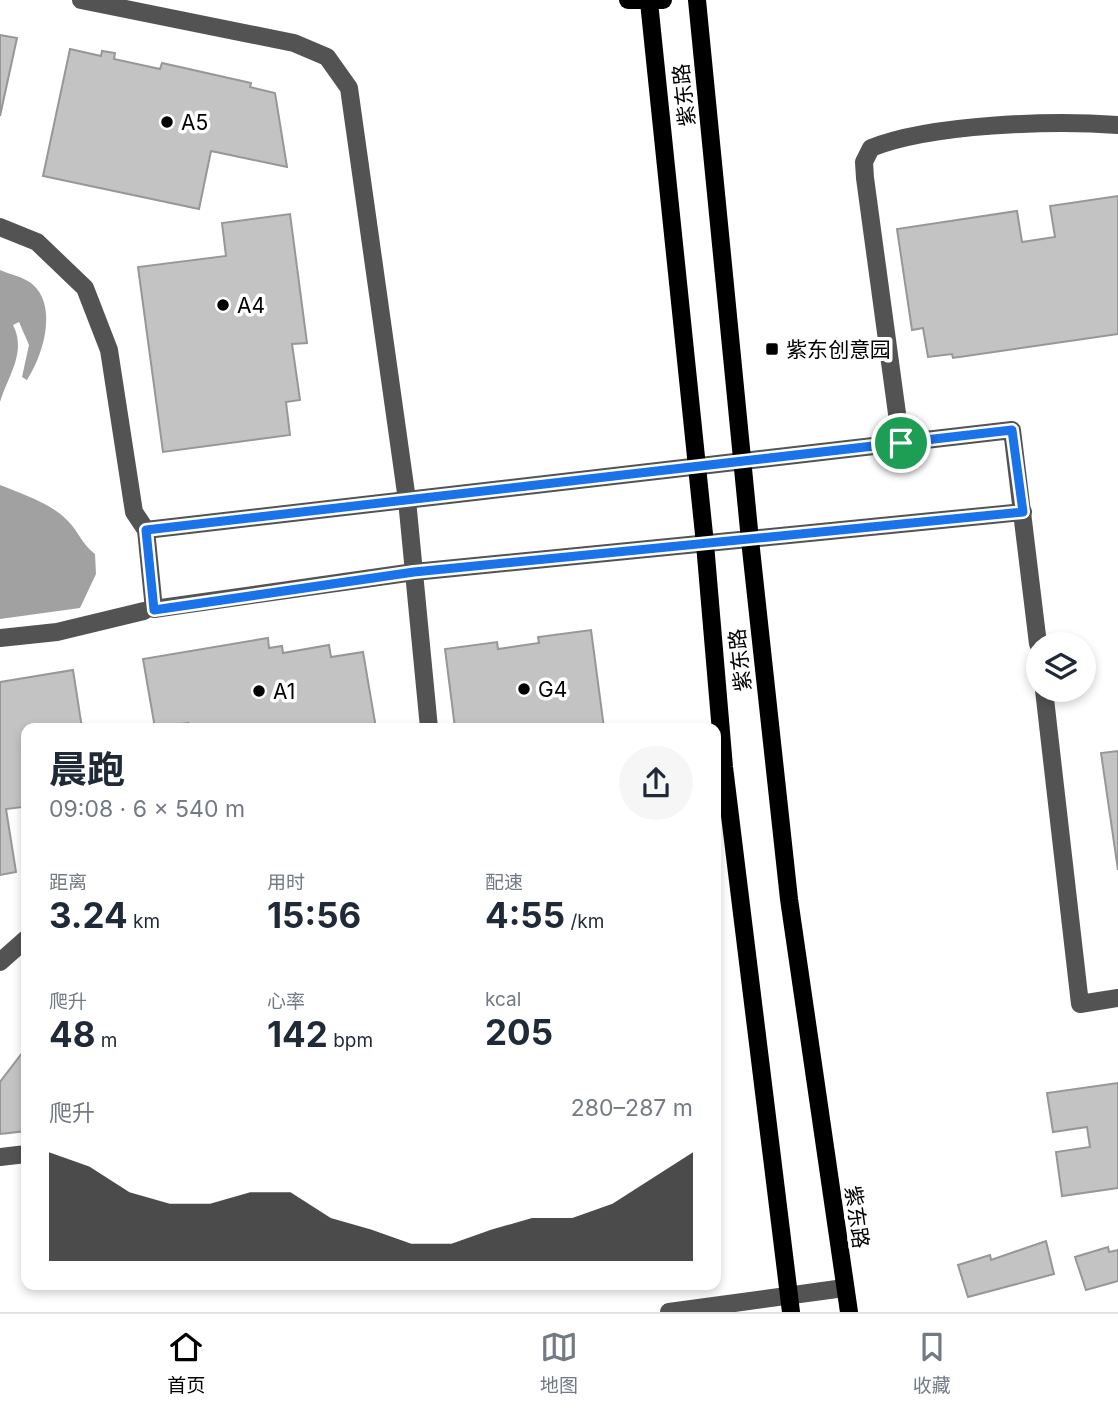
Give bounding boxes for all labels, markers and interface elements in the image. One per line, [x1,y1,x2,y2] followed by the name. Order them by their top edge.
[668,62,700,128] street label: 紫东路
[181,110,208,135] place label: A5
[159,114,175,130] marker: A5
[237,293,265,318] place label: A4
[215,297,231,313] marker: A4
[786,337,891,362] place label: 紫东创意园
[764,341,780,357] marker: 紫东创意园
[871,413,931,473] pin
[882,424,920,462] icon: arrive
[724,627,756,693] street label: 紫东路
[1026,632,1096,702] map controls
[1026,632,1096,702] button: layers
[538,677,567,702] place label: G4
[273,679,295,704] place label: A1
[516,681,532,697] marker: G4
[251,683,267,699] marker: A1
[49,746,125,792] text: 晨跑
[619,746,693,820] button: share
[49,795,245,823] text: 09:08 · 6 × 540 m
[49,871,87,894] text: 距离
[267,871,305,894] text: 用时
[485,871,523,894] text: 配速
[49,894,128,936] text: 3.24
[267,894,361,936] text: 15:56
[485,894,565,936] text: 4:55
[128,910,160,933] text: km
[565,910,604,933] text: /km
[485,988,521,1011] text: kcal
[49,990,87,1013] text: 爬升
[267,990,305,1013] text: 心率
[485,1011,553,1053] text: 205
[49,1013,95,1055] text: 48
[267,1013,328,1055] text: 142
[95,1029,117,1052] text: m
[328,1029,373,1052] text: bpm
[571,1094,693,1122] text: 280–287 m
[49,1099,95,1127] text: 爬升
[840,1184,874,1250] street label: 紫东路
[167,1328,205,1397] tab: 首页
[540,1328,578,1397] tab: 地图
[913,1328,951,1397] tab: 收藏

